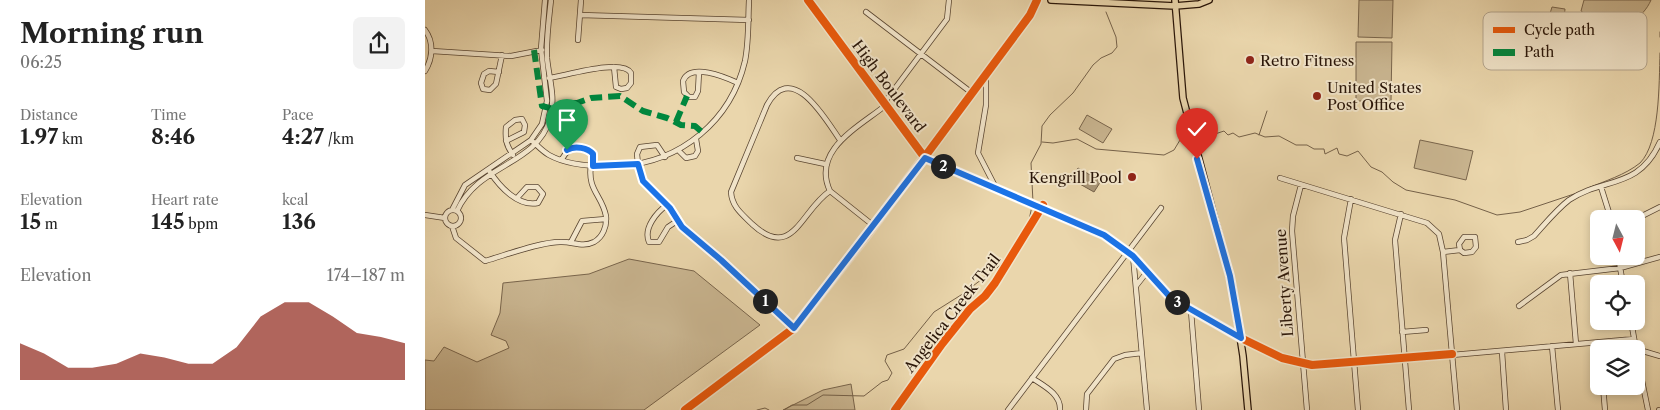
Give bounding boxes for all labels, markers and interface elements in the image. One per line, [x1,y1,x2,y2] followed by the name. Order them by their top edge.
[1483,12,1647,70] legend
[20,16,204,50] text: Morning run
[353,17,405,69] button: share
[1524,21,1595,39] text: Cycle path
[848,36,930,136] street label: High Boulevard
[1524,43,1554,61] text: Path
[1260,51,1354,70] place label: Retro Fitness
[20,52,62,72] text: 06:25
[1244,54,1256,66] marker: Retro Fitness
[1327,78,1421,114] place label: United States Post Office
[1311,90,1323,102] marker: United States Post Office
[546,99,588,150] pin
[20,106,78,124] text: Distance
[151,106,186,124] text: Time
[282,106,314,124] text: Pace
[553,106,581,134] icon: arrive
[1176,108,1218,159] pin
[1183,115,1211,143] icon: check
[20,124,58,149] text: 1.97
[151,124,195,149] text: 8:46
[282,124,324,149] text: 4:27
[58,130,83,148] text: km
[324,130,354,148] text: /km
[931,154,955,178] pin: 2
[939,157,948,175] text: 2
[1029,168,1123,187] place label: Kengrill Pool
[1126,171,1138,183] marker: Kengrill Pool
[20,191,83,209] text: Elevation
[151,191,218,209] text: Heart rate
[282,191,308,209] text: kcal
[20,209,41,234] text: 15
[151,209,184,234] text: 145
[282,209,316,234] text: 136
[1590,210,1645,265] north arrow
[1590,210,1645,395] map controls
[41,215,58,233] text: m
[184,215,218,233] text: bpm
[1271,228,1297,338] street label: Liberty Avenue
[899,249,1005,377] street label: Angelica Creek Trail
[20,265,91,285] text: Elevation
[327,265,405,285] text: 174–187 m
[1590,275,1645,330] button: locate
[753,288,777,314] pin: 1
[1165,290,1189,314] pin: 3
[762,292,769,310] text: 1
[1174,293,1181,311] text: 3
[1590,340,1645,395] button: layers

